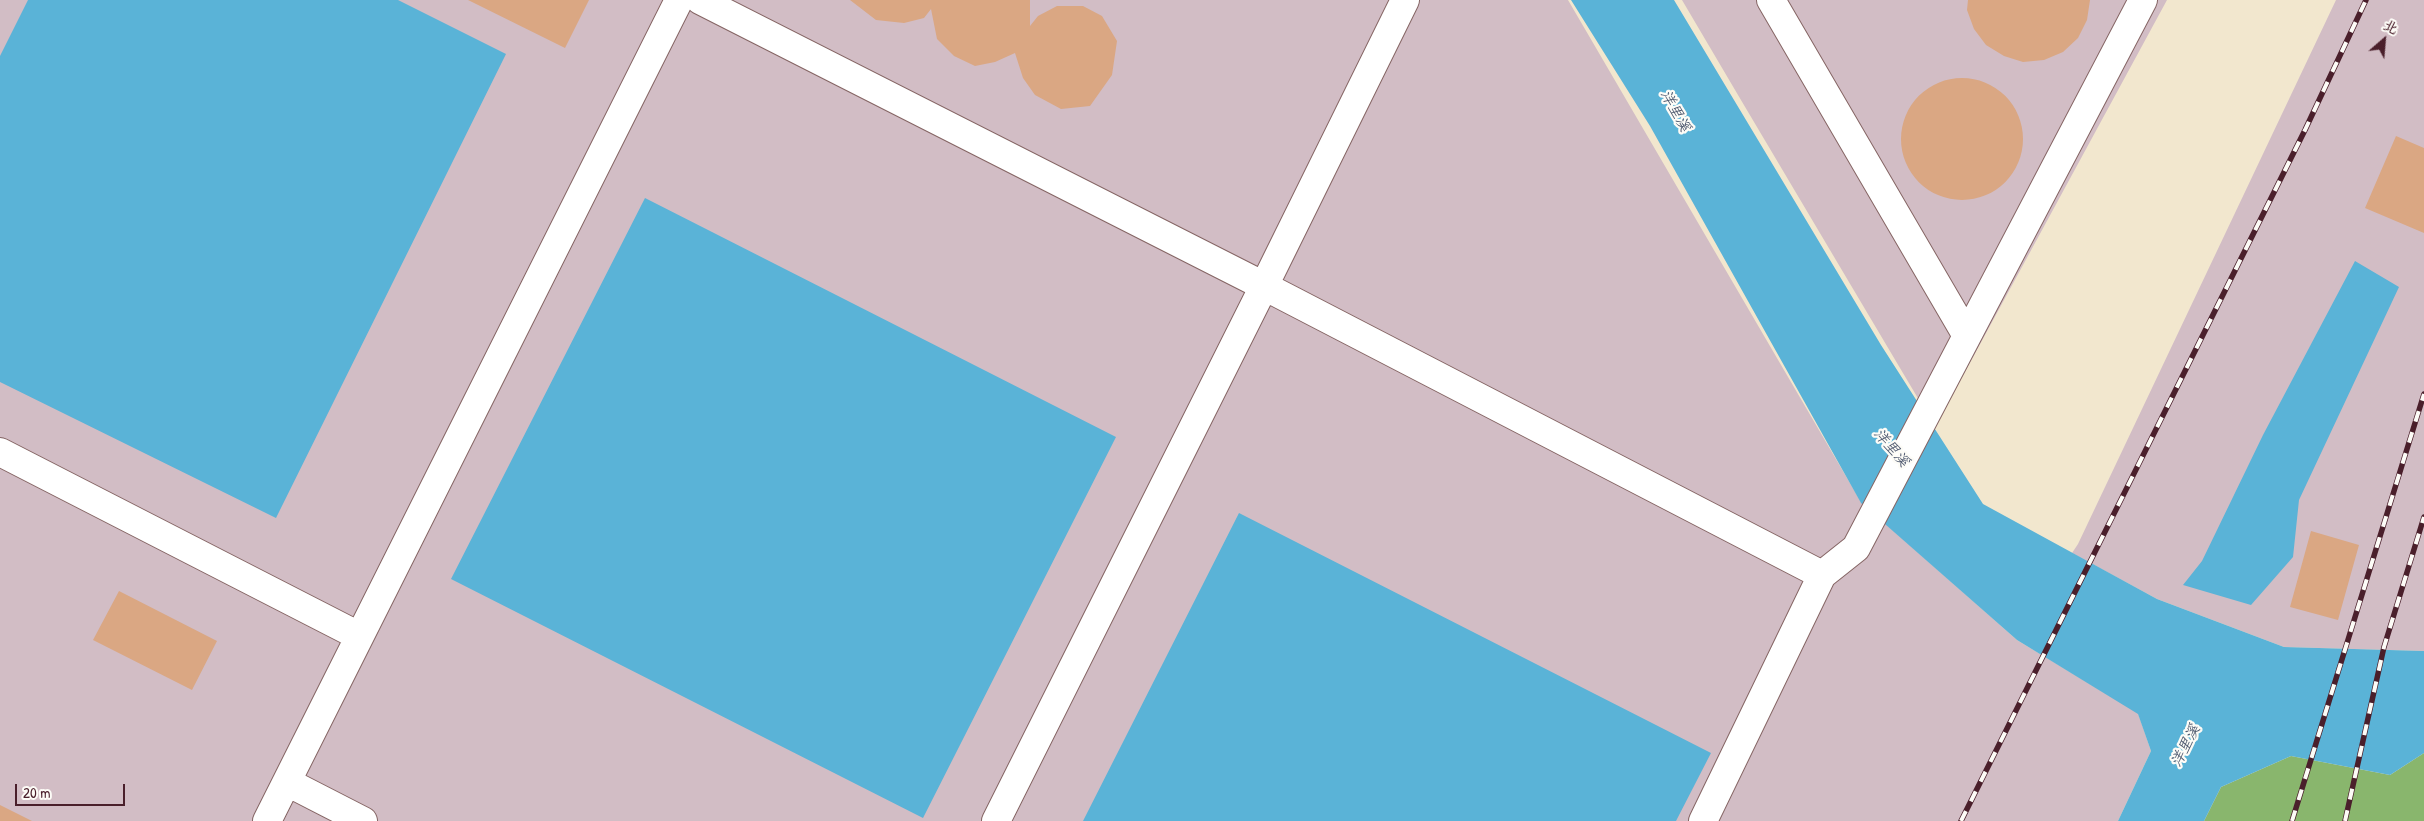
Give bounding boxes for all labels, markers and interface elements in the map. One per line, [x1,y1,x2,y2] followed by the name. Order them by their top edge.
[2359,15,2409,65] north arrow
[2380,15,2402,38] text: 北
[1656,87,1694,135] water label: 洋里溪
[1869,425,1913,471] water label: 洋里溪
[2168,722,2204,770] water label: 洋里溪
[18,774,128,806] scale bar
[23,782,50,803] text: 20 m

